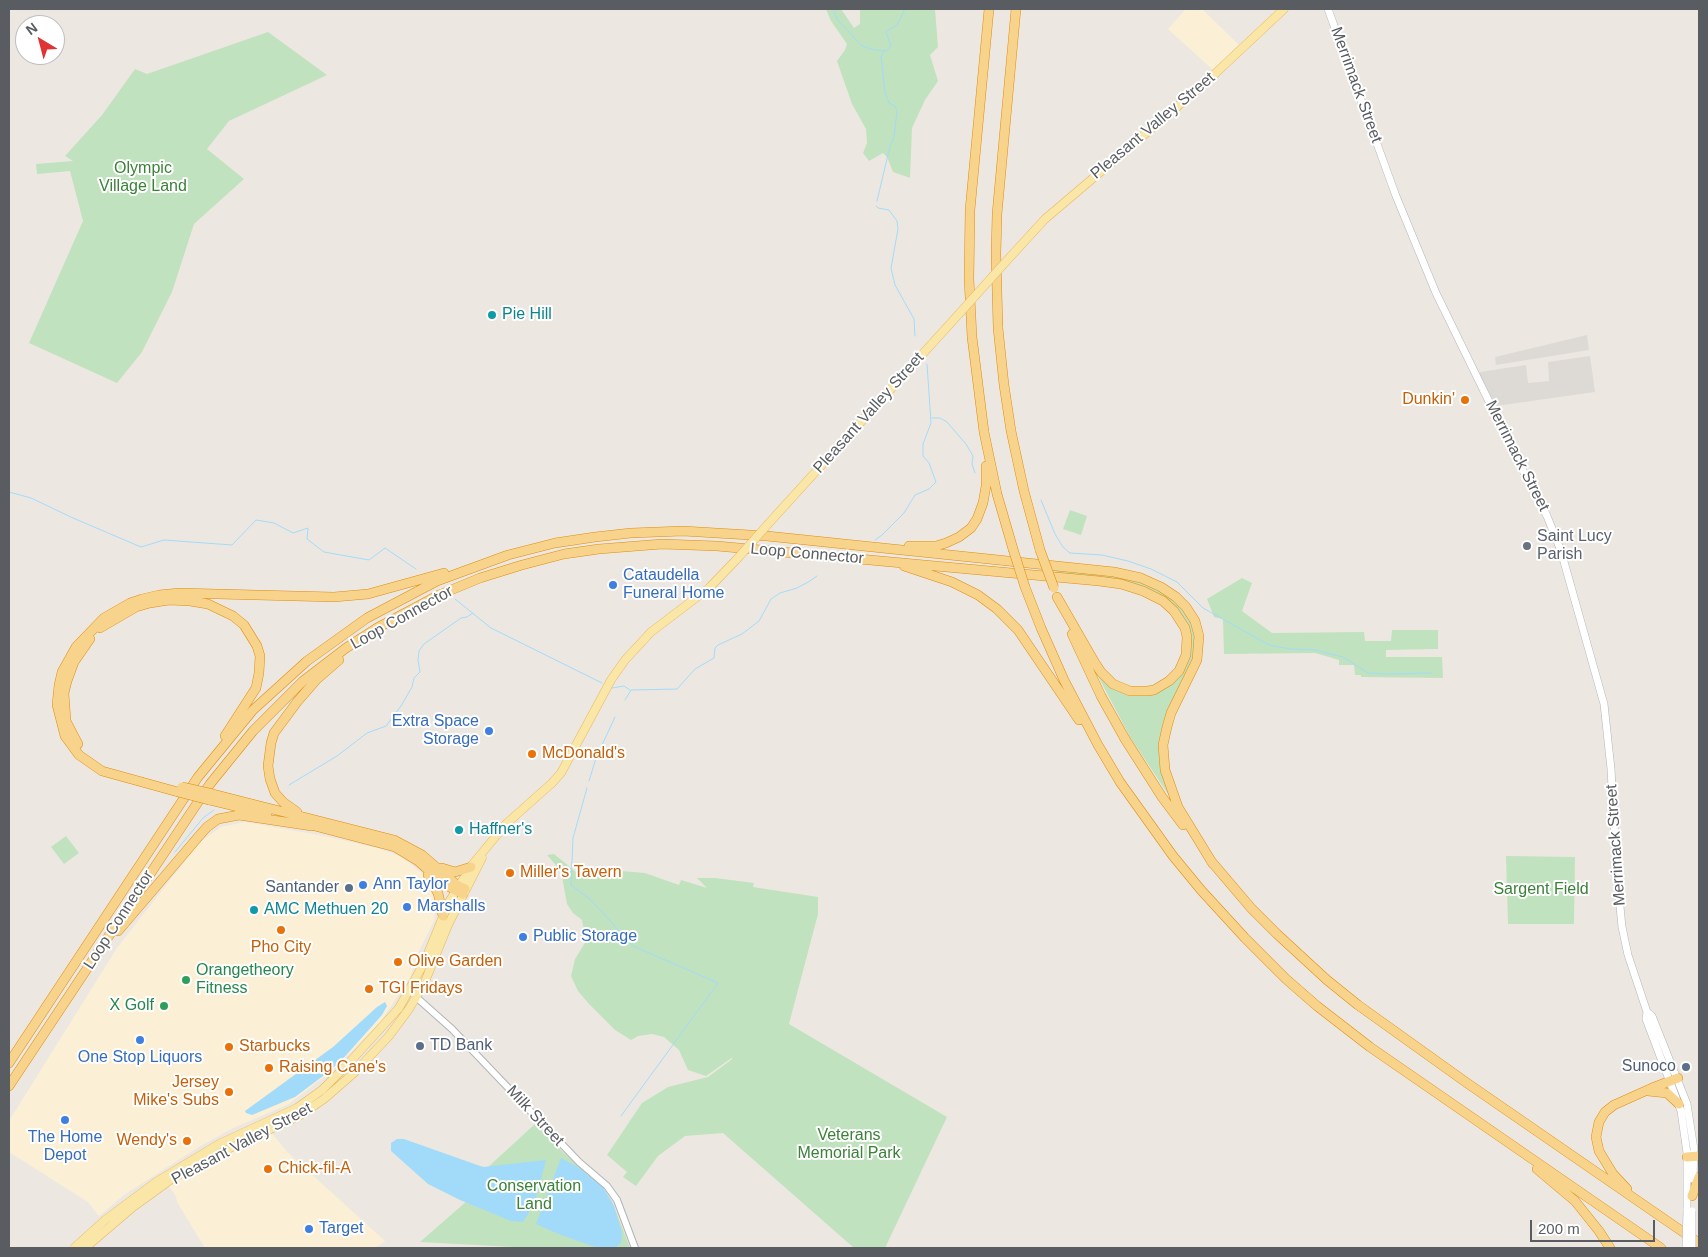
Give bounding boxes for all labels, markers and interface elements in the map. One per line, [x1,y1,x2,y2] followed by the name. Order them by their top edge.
[15,15,65,65] north arrow
[23,19,40,38] text: N
[1326,24,1386,146] street label: Merrimack Street
[1087,68,1219,184] street label: Pleasant Valley Street
[99,159,187,197] park label: Olympic Village Land
[502,305,552,325] place label: Pie Hill
[486,309,498,321] marker: Pie Hill
[810,349,928,477] street label: Pleasant Valley Street
[1402,390,1455,410] place label: Dunkin'
[1459,394,1471,406] marker: Dunkin'
[1481,397,1553,515] street label: Merrimack Street
[1537,527,1612,565] place label: Saint Lucy Parish
[749,539,865,569] street label: Loop Connector
[1521,540,1533,552] marker: Saint Lucy Parish
[623,566,724,604] place label: Cataudella Funeral Home
[607,579,619,591] marker: Cataudella Funeral Home
[348,582,456,654] street label: Loop Connector
[392,712,479,750] place label: Extra Space Storage
[483,725,495,737] marker: Extra Space Storage
[542,744,625,764] place label: McDonald's
[526,748,538,760] marker: McDonald's
[1602,784,1630,906] street label: Merrimack Street
[469,820,532,840] place label: Haffner's
[453,824,465,836] marker: Haffner's
[520,863,622,883] place label: Miller's Tavern
[80,867,158,973] street label: Loop Connector
[504,867,516,879] marker: Miller's Tavern
[373,875,449,895] place label: Ann Taylor
[265,878,339,898] place label: Santander
[357,879,369,891] marker: Ann Taylor
[1493,880,1589,900] park label: Sargent Field
[343,882,355,894] marker: Santander
[417,897,485,917] place label: Marshalls
[264,900,389,920] place label: AMC Methuen 20
[401,901,413,913] marker: Marshalls
[248,904,260,916] marker: AMC Methuen 20
[275,924,287,936] marker: Pho City
[533,927,637,947] place label: Public Storage
[517,931,529,943] marker: Public Storage
[251,938,311,958] place label: Pho City
[408,952,502,972] place label: Olive Garden
[392,956,404,968] marker: Olive Garden
[196,961,294,999] place label: Orangetheory Fitness
[180,974,192,986] marker: Orangetheory Fitness
[379,979,463,999] place label: TGI Fridays
[363,983,375,995] marker: TGI Fridays
[110,996,154,1016] place label: X Golf
[158,1000,170,1012] marker: X Golf
[134,1034,146,1046] marker: One Stop Liquors
[430,1036,492,1056] place label: TD Bank
[239,1037,310,1057] place label: Starbucks
[414,1040,426,1052] marker: TD Bank
[223,1041,235,1053] marker: Starbucks
[78,1048,202,1068] place label: One Stop Liquors
[1622,1057,1676,1077] place label: Sunoco
[279,1058,386,1078] place label: Raising Cane's
[1680,1061,1692,1073] marker: Sunoco
[263,1062,275,1074] marker: Raising Cane's
[133,1073,219,1111] place label: Jersey Mike's Subs
[502,1082,568,1150] street label: Milk Street
[223,1086,235,1098] marker: Jersey Mike's Subs
[169,1099,315,1189] street label: Pleasant Valley Street
[59,1114,71,1126] marker: The Home Depot
[797,1126,901,1164] park label: Veterans Memorial Park
[28,1128,102,1166] place label: The Home Depot
[116,1131,177,1151] place label: Wendy's
[181,1135,193,1147] marker: Wendy's
[278,1159,351,1179] place label: Chick-fil-A
[262,1163,274,1175] marker: Chick-fil-A
[487,1177,581,1215] park label: Conservation Land
[1533,1210,1658,1242] scale bar
[319,1219,363,1239] place label: Target
[1538,1220,1580,1237] text: 200 m
[303,1223,315,1235] marker: Target

